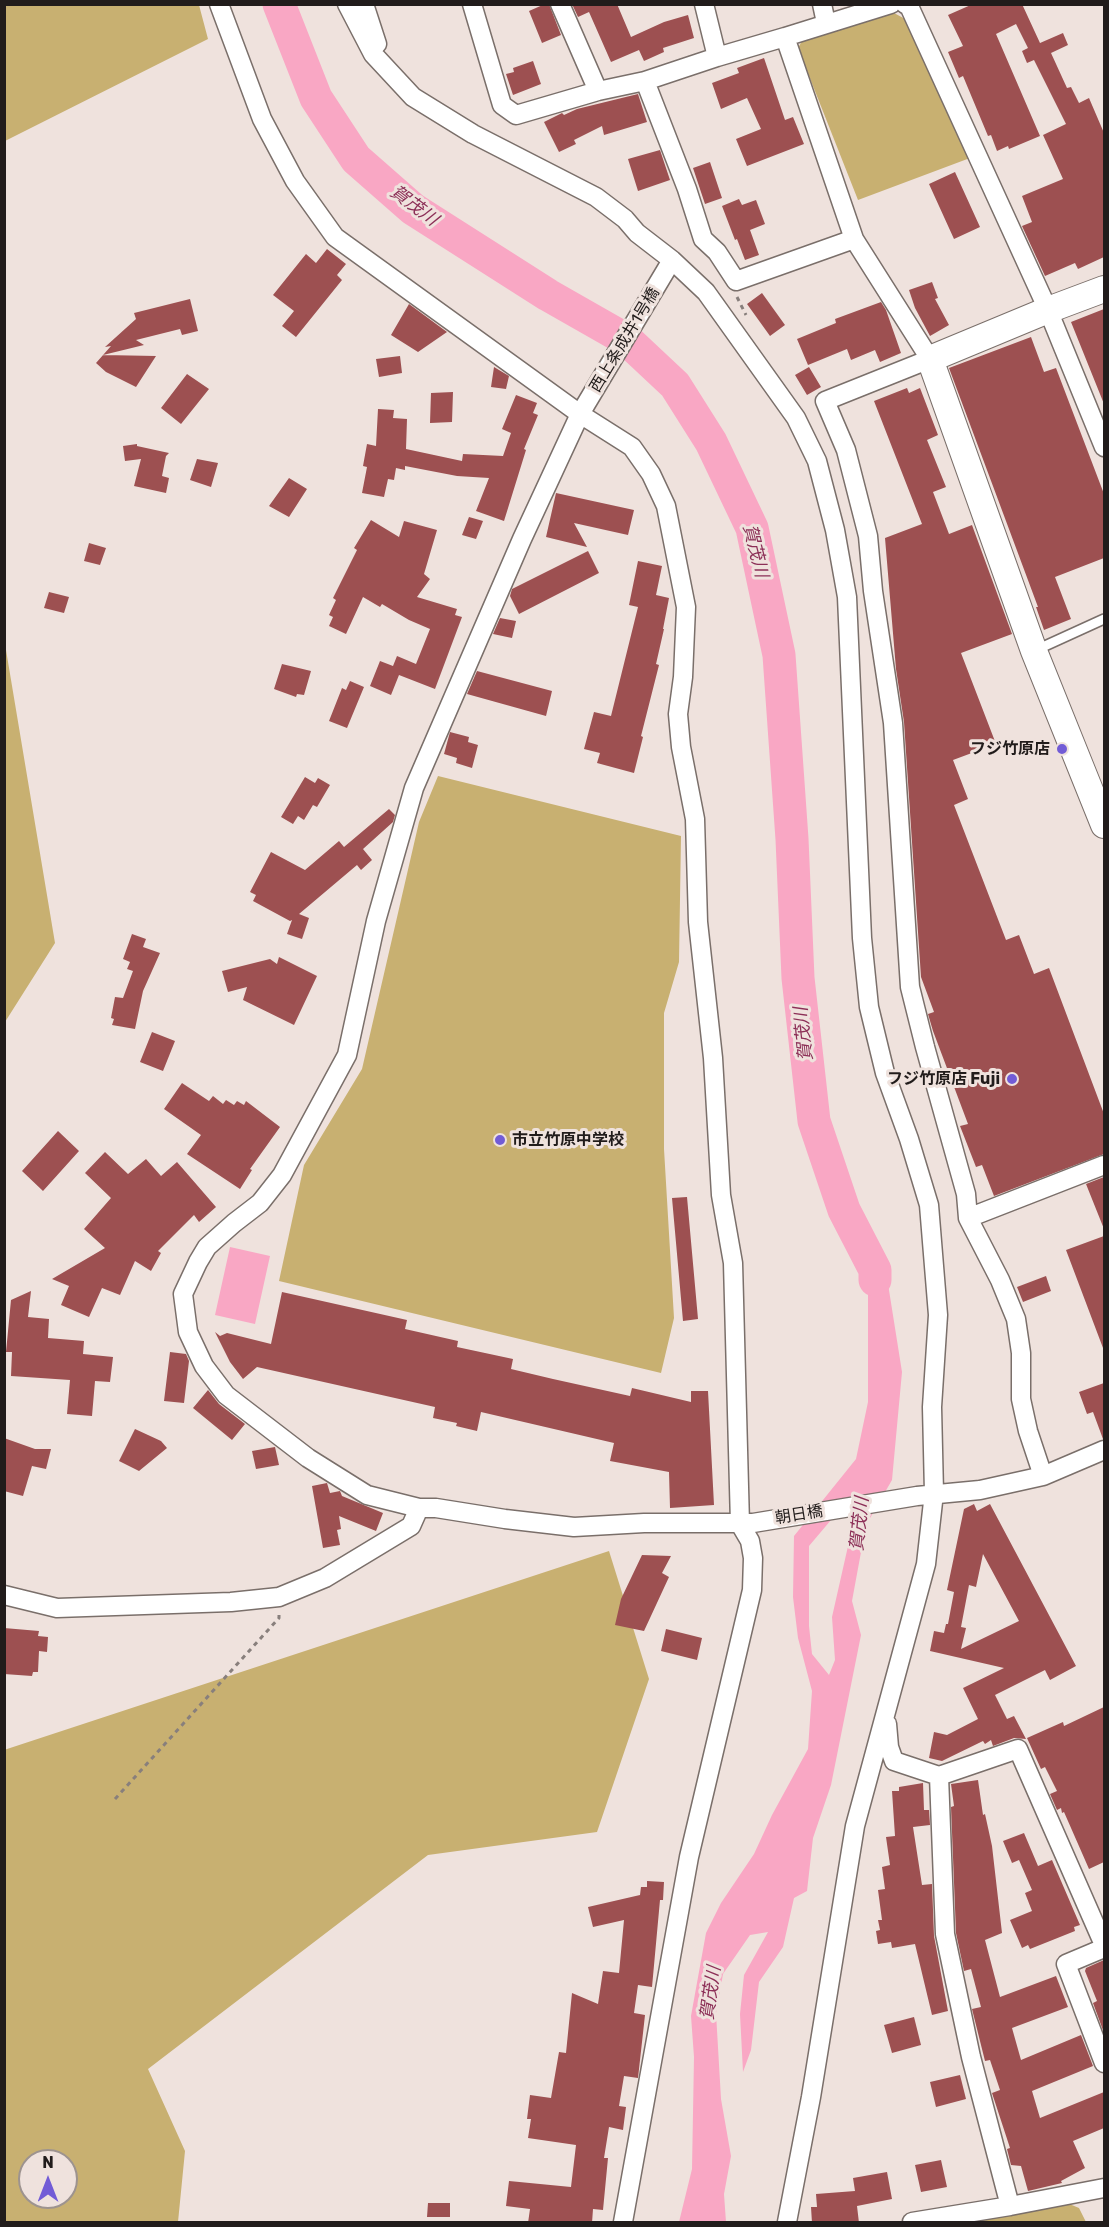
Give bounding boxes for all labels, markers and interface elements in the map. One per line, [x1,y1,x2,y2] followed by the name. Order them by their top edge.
[386,181,442,231] water label: 賀茂川
[586,284,664,396] street label: 西上条成井1号橋
[738,522,772,580] water label: 賀茂川
[970,739,1050,759] place label: フジ竹原店
[1055,742,1069,756] marker: フジ竹原店
[790,1006,818,1062] water label: 賀茂川
[887,1069,1000,1089] place label: フジ竹原店 Fuji
[1005,1072,1019,1086] marker: フジ竹原店 Fuji
[512,1130,624,1150] place label: 市立竹原中学校
[493,1133,507,1147] marker: 市立竹原中学校
[846,1496,874,1552] water label: 賀茂川
[774,1502,824,1528] street label: 朝日橋
[697,1965,725,2021] water label: 賀茂川
[18,2149,78,2209] north arrow
[42,2153,54,2172] text: N

